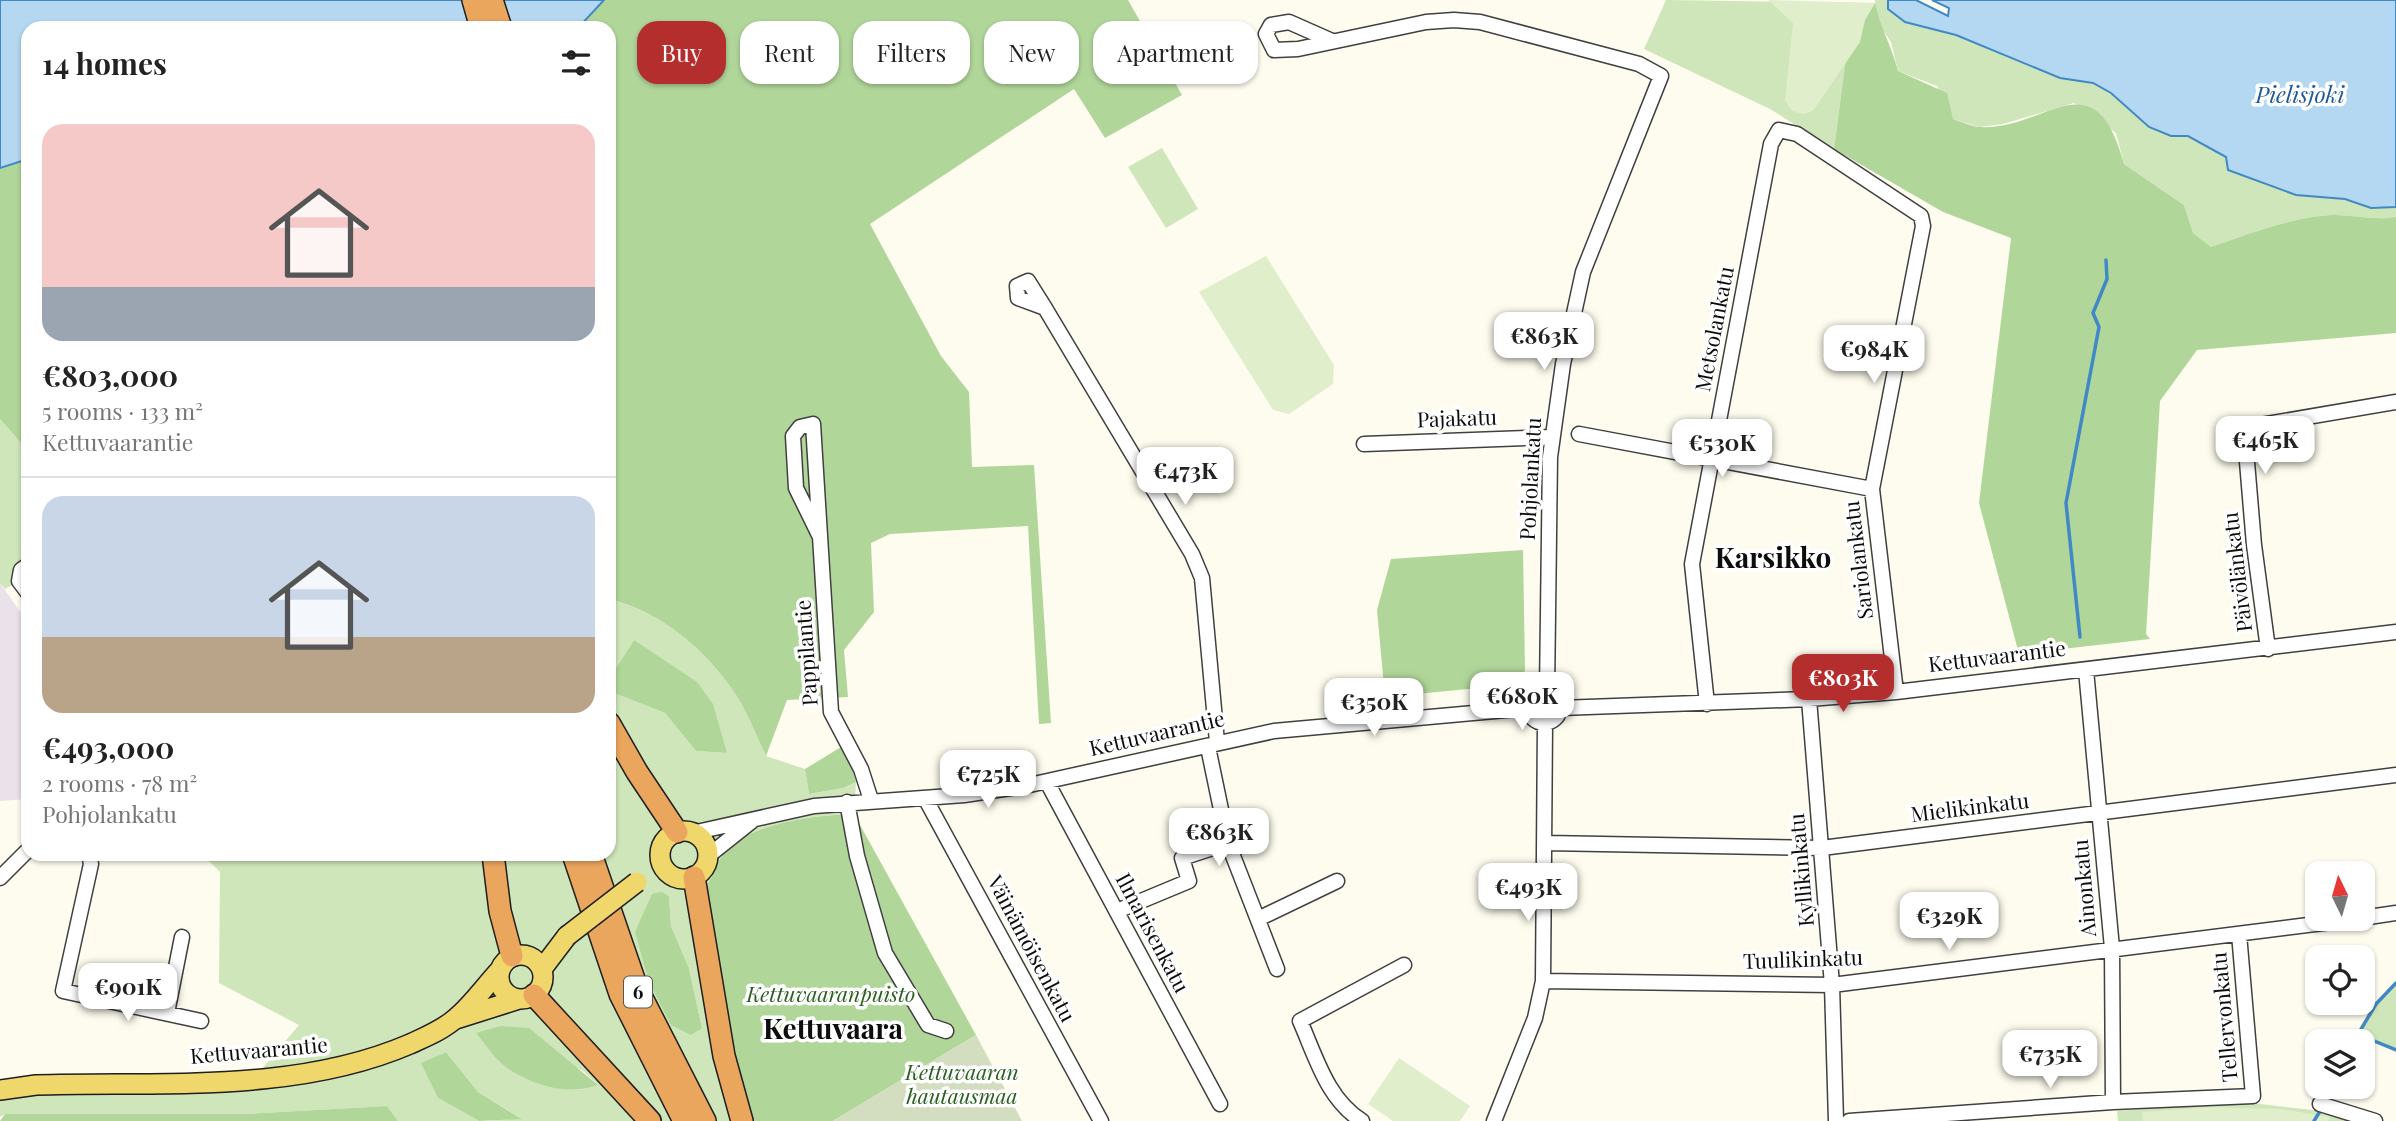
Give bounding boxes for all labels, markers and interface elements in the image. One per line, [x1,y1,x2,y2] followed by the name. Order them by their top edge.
[637,21,726,84] chip: Buy
[740,21,839,84] chip: Rent
[853,21,970,84] chip: Filters
[984,21,1079,84] chip: New
[1093,21,1258,84] chip: Apartment
[42,43,167,83] text: 14 homes
[557,44,595,82] icon: filters
[2255,78,2345,109] water label: Pielisjoki
[256,170,382,296] icon: home
[1687,264,1739,394] street label: Metsolankatu
[1495,312,1593,372] pin: €863K
[1510,319,1578,350] text: €863K
[1825,326,1923,385] pin: €984K
[1840,332,1908,363] text: €984K
[42,355,178,395] text: €803,000
[42,395,203,426] text: 5 rooms · 133 m²
[1416,402,1497,432] street label: Pajakatu
[2216,416,2314,476] pin: €465K
[1512,417,1546,541] street label: Pohjolankatu
[1673,420,1771,479] pin: €530K
[2232,423,2298,454] text: €465K
[42,426,193,457] text: Kettuvaarantie
[1688,426,1756,457] text: €530K
[1136,448,1234,507] pin: €473K
[1153,454,1217,485] text: €473K
[1836,499,1878,621] street label: Sariolankatu
[2215,511,2257,634] street label: Päivölänkatu
[1715,538,1831,575] district label: Karsikko
[256,542,382,668] icon: home
[787,599,823,707] street label: Pappilantie
[1926,633,2067,677] street label: Kettuvaarantie
[1794,654,1892,714] pin: €803K
[1808,661,1878,692] text: €803K
[1473,672,1571,732] pin: €680K
[1325,678,1423,738] pin: €350K
[1486,679,1558,710] text: €680K
[1340,685,1408,716] text: €350K
[1086,703,1227,761] street label: Kettuvaarantie
[42,727,174,767] text: €493,000
[939,750,1037,810] pin: €725K
[956,757,1020,788] text: €725K
[42,767,197,798] text: 2 rooms · 78 m²
[1909,785,2030,827] street label: Mielikinkatu
[42,798,177,829] text: Pohjolankatu
[1170,808,1268,868] pin: €863K
[1781,812,1819,928] street label: Kyllikinkatu
[1185,815,1253,846] text: €863K
[2065,838,2101,939] street label: Ainonkatu
[2305,861,2375,931] north arrow
[2305,861,2375,1099] map controls
[1479,864,1577,923] pin: €493K
[1110,867,1197,997] street label: Ilmarisenkatu
[982,869,1083,1026] street label: Väinämöisenkatu
[1494,870,1562,901] text: €493K
[1900,892,1998,952] pin: €329K
[1916,899,1982,930] text: €329K
[1743,942,1863,974] street label: Tuulikinkatu
[2305,945,2375,1015] button: locate
[2203,951,2243,1083] street label: Tellervonkatu
[79,964,177,1023] pin: €901K
[94,970,162,1001] text: €901K
[624,976,652,1008] road number: 6
[746,979,915,1007] park label: Kettuvaaranpuisto
[763,1009,903,1046] district label: Kettuvaara
[189,1029,329,1069] street label: Kettuvaarantie
[2305,1029,2375,1099] button: layers
[2001,1030,2099,1090] pin: €735K
[2018,1037,2082,1068] text: €735K
[904,1057,1019,1109] park label: Kettuvaaran hautausmaa

